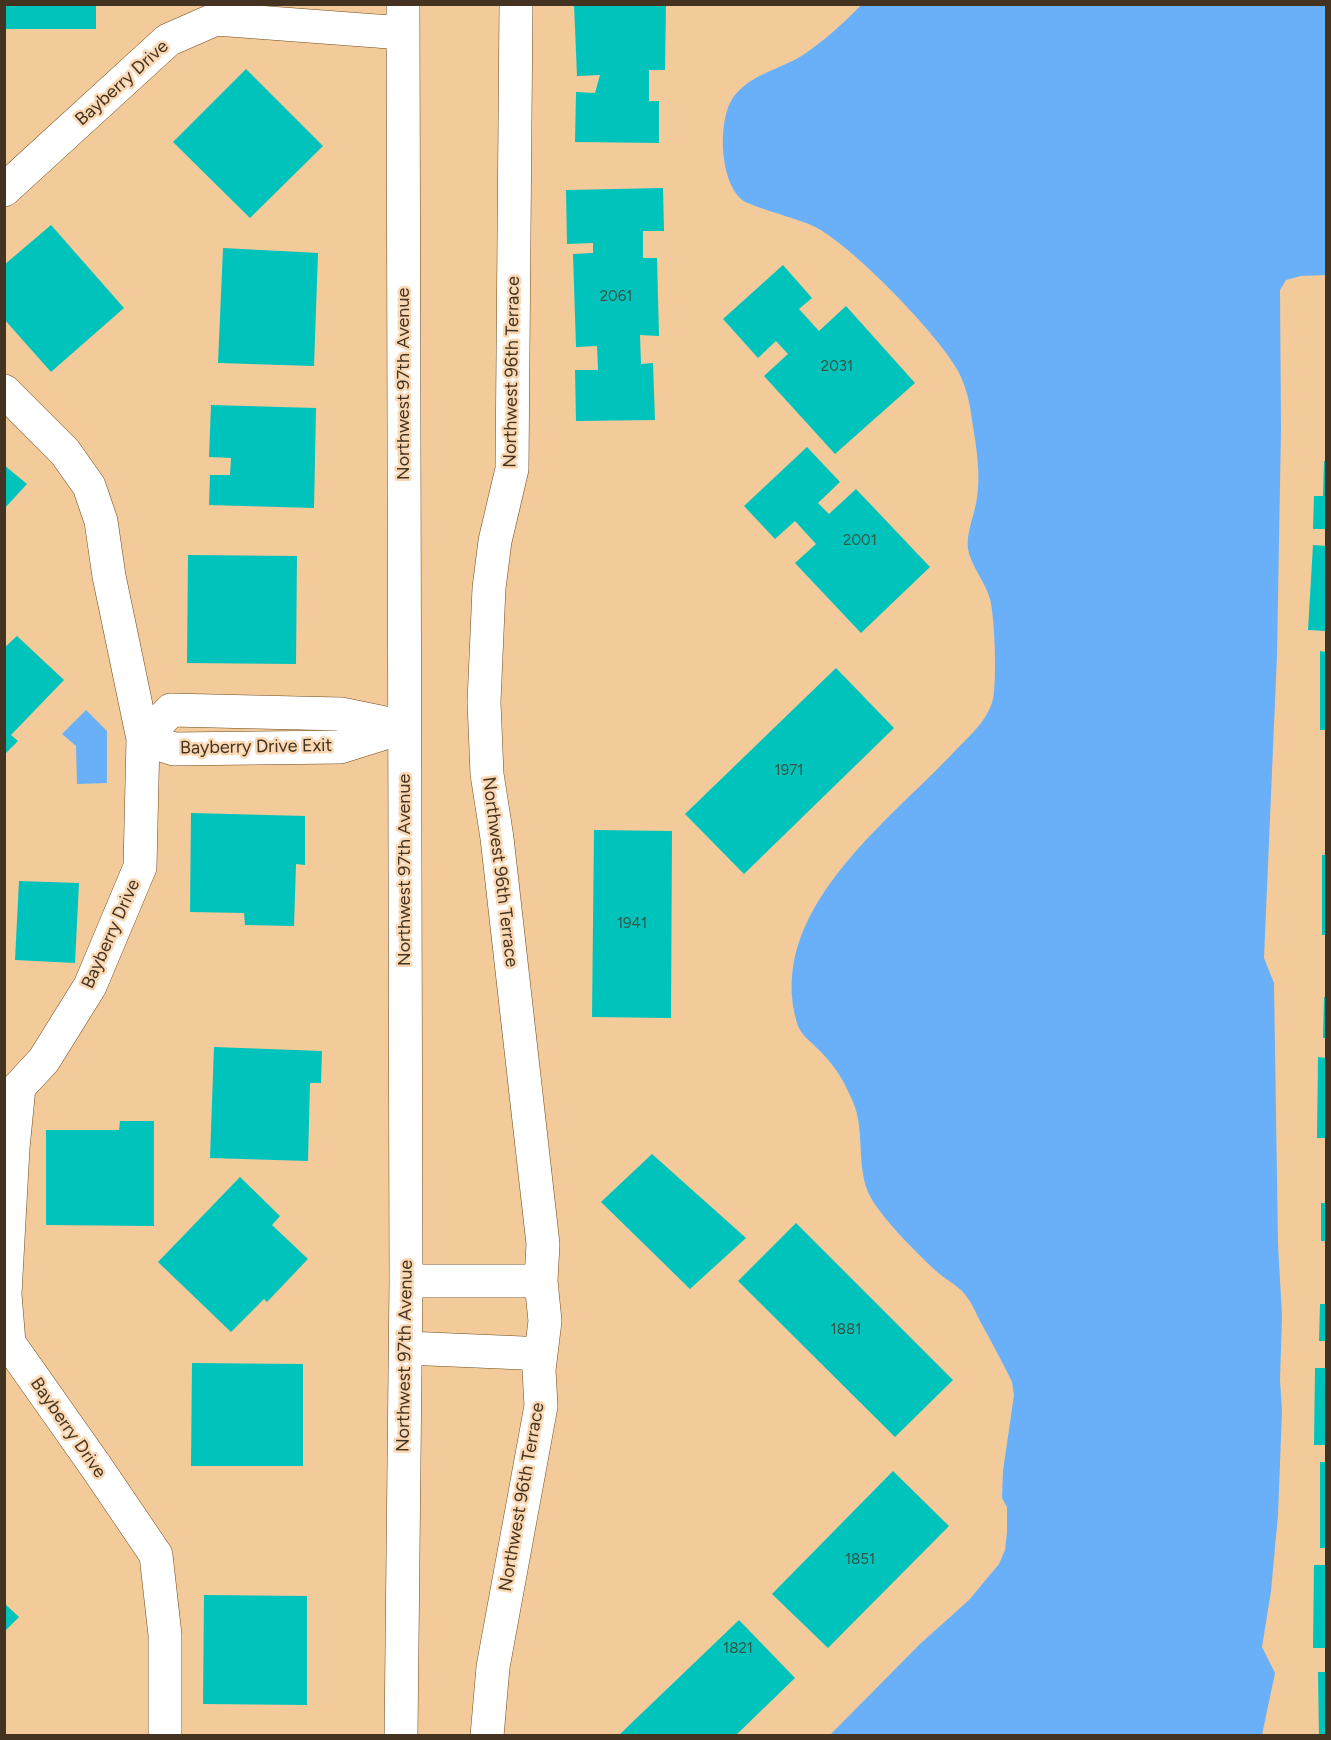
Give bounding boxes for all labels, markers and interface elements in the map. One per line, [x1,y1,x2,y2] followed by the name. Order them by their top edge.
[71,36,173,130] street label: Bayberry Drive
[500,276,524,468] street label: Northwest 96th Terrace
[393,288,415,480] street label: Northwest 97th Avenue
[600,288,632,306] house number: 2061
[821,358,853,376] house number: 2031
[843,532,877,550] house number: 2001
[180,735,332,759] street label: Bayberry Drive Exit
[775,762,803,780] house number: 1971
[394,774,416,966] street label: Northwest 97th Avenue
[478,776,522,968] street label: Northwest 96th Terrace
[77,876,145,992] street label: Bayberry Drive
[617,915,647,933] house number: 1941
[393,1260,417,1452] street label: Northwest 97th Avenue
[831,1321,861,1339] house number: 1881
[25,1374,111,1482] street label: Bayberry Drive
[495,1401,549,1593] street label: Northwest 96th Terrace
[845,1551,875,1569] house number: 1851
[723,1640,753,1658] house number: 1821

